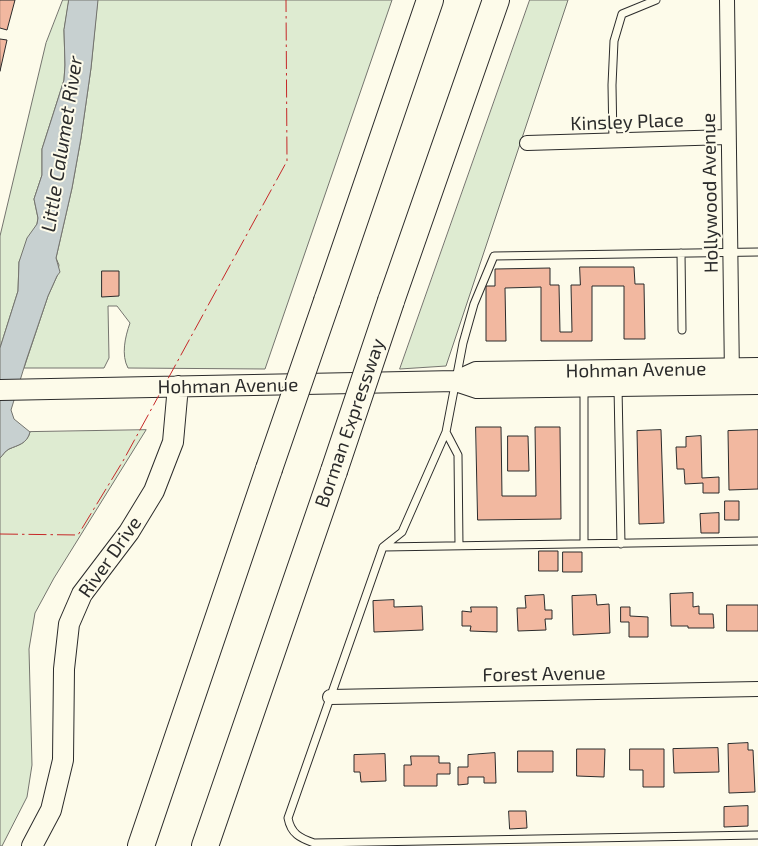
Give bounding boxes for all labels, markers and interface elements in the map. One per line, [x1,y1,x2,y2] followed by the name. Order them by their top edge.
[36,54,88,234] water label: Little Calumet River
[570,109,684,135] street label: Kinsley Place
[697,113,723,273] street label: Hollywood Avenue
[310,336,390,510] street label: Borman Expressway
[566,357,706,383] street label: Hohman Avenue
[158,373,298,399] street label: Hohman Avenue
[74,512,146,602] street label: River Drive
[482,662,606,686] street label: Forest Avenue

